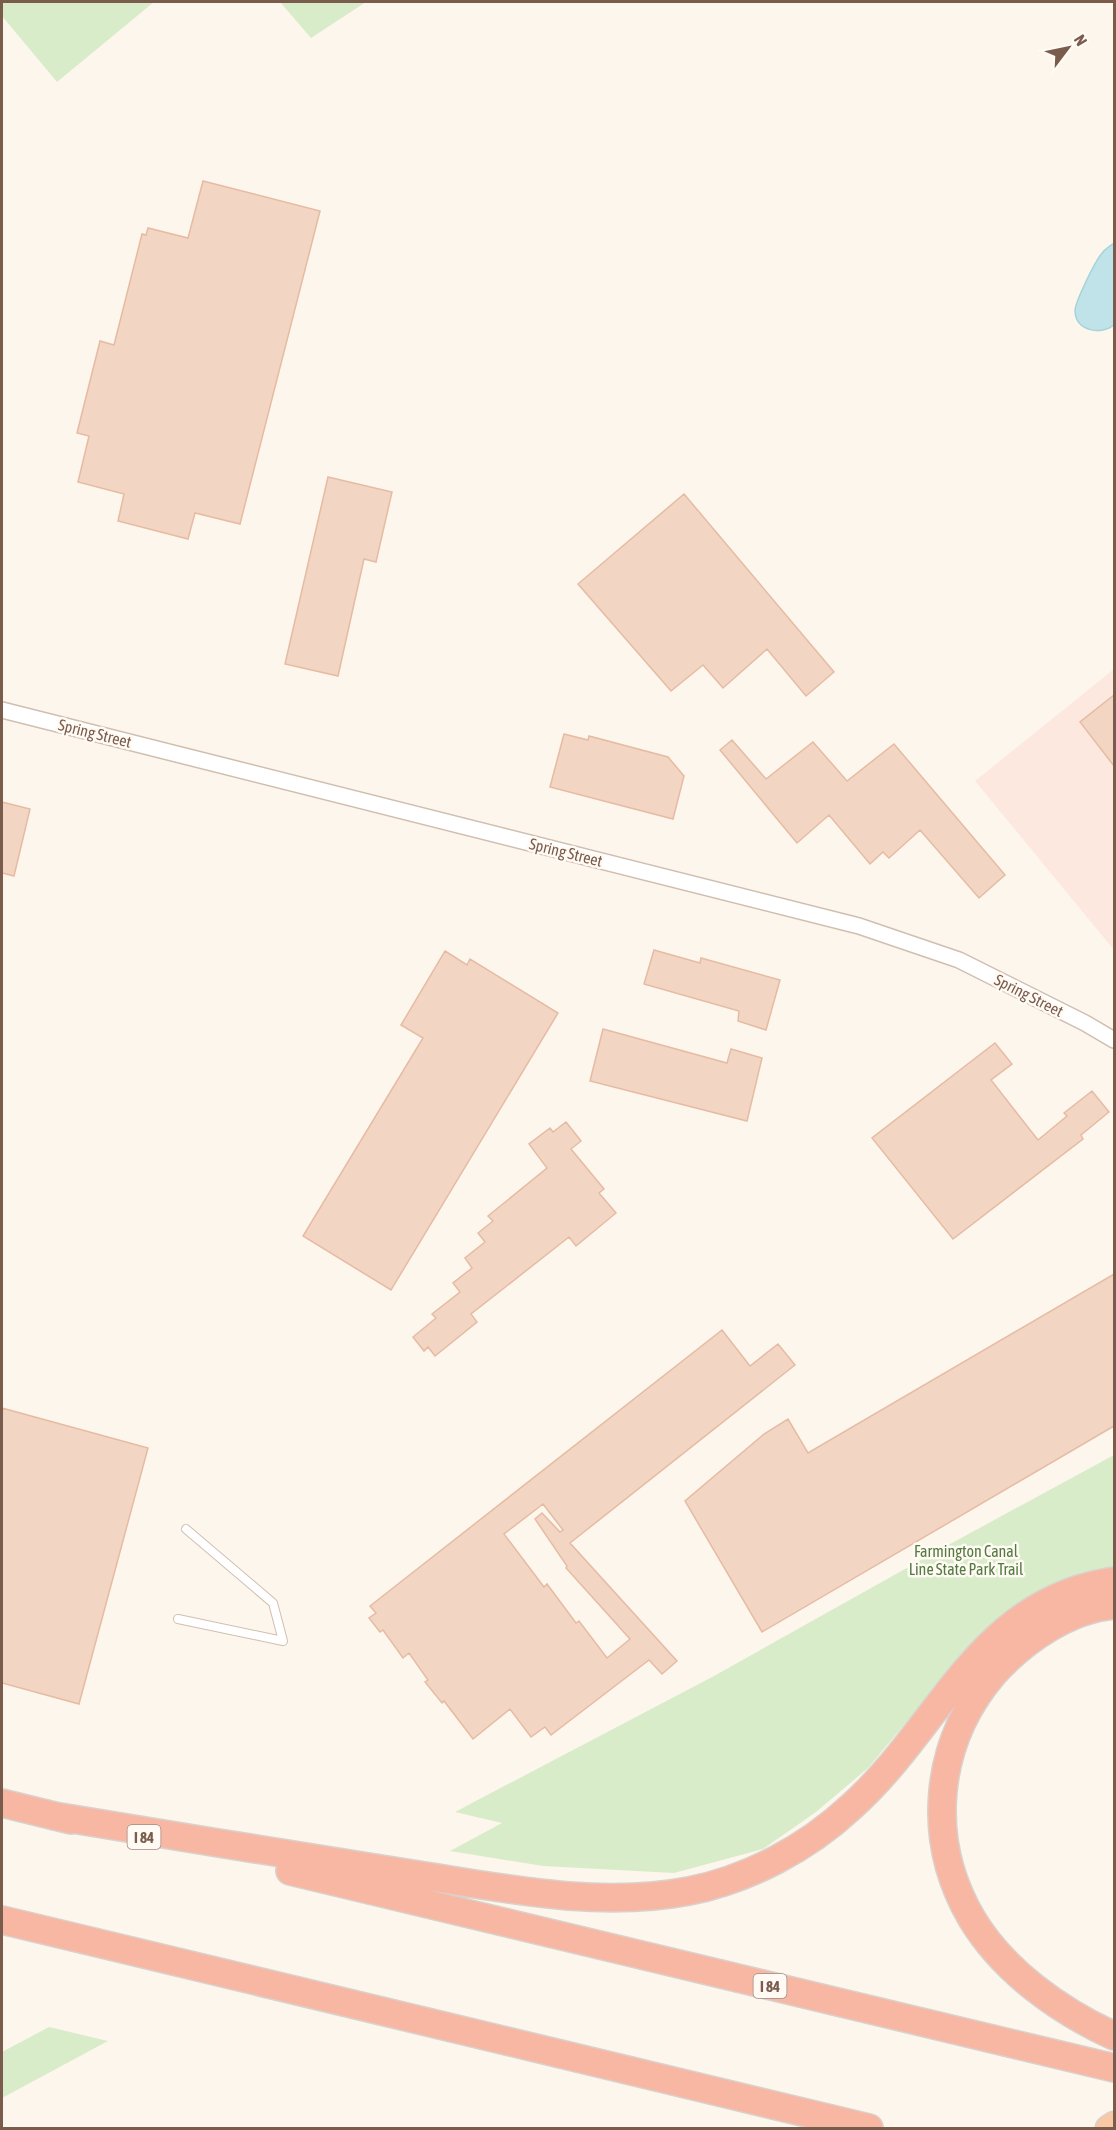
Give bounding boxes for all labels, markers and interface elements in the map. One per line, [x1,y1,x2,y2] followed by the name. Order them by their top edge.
[1038,18,1098,78] north arrow
[1071,31,1091,49] text: N
[56,715,134,752] street label: Spring Street
[527,834,605,871] street label: Spring Street
[991,970,1067,1021] street label: Spring Street
[909,1542,1024,1578] park label: Farmington Canal Line State Park Trail
[128,1825,160,1849] road number: I 84
[754,1974,786,1998] road number: I 84

